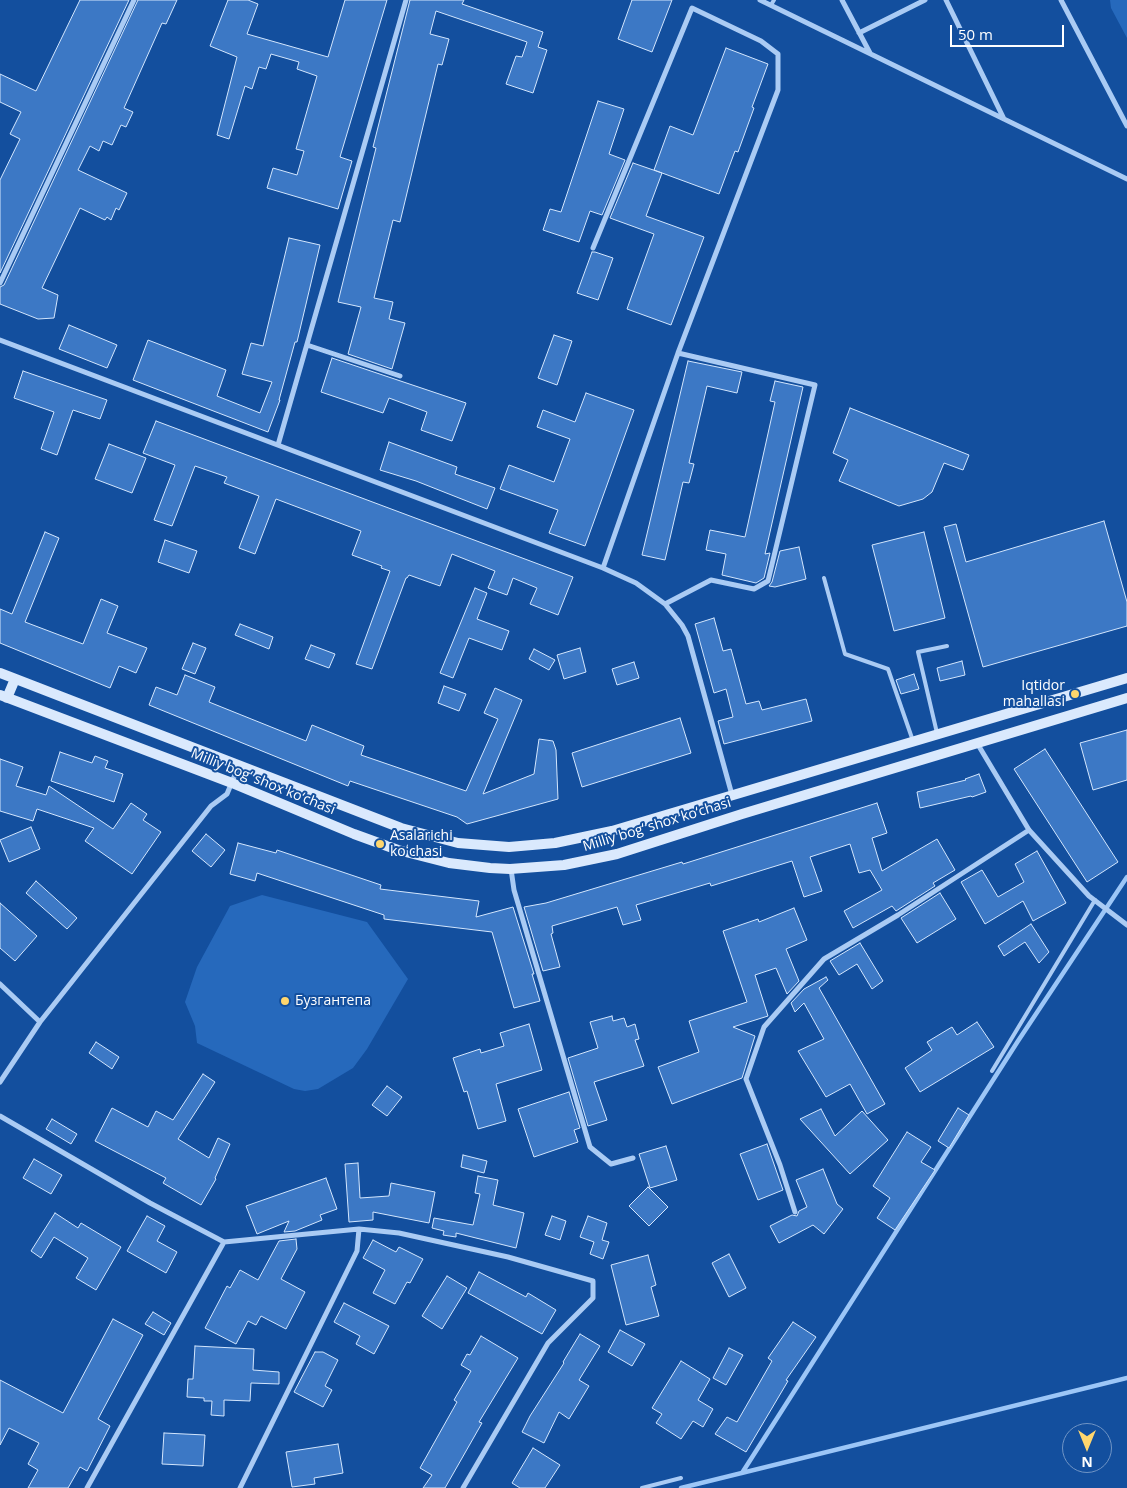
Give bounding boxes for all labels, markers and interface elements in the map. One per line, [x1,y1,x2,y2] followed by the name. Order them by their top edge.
[952,15,1066,47] scale bar
[958,24,993,44] text: 50 m
[1003,678,1065,710] place label: Iqtidor mahallasi
[1069,688,1081,700] marker: Iqtidor mahallasi
[188,745,338,819] street label: Milliy bog‘ shox ko‘chasi
[581,794,733,856] street label: Milliy bog‘ shox ko‘chasi
[390,828,453,860] place label: Asalarichi koʻchasi
[374,838,386,850] marker: Asalarichi koʻchasi
[295,993,371,1009] place label: Бузгантепа
[279,995,291,1007] marker: Бузгантепа
[1062,1423,1112,1473] north arrow
[1081,1453,1093,1472] text: N

